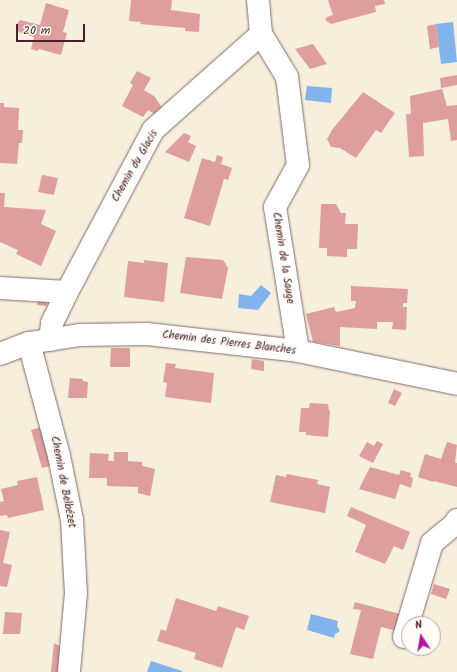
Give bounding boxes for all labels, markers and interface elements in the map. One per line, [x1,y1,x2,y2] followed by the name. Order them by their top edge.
[18,16,87,42] scale bar
[23,21,50,40] text: 20 m
[109,128,161,204] street label: Chemin du Glacis
[269,211,297,305] street label: Chemin de la Sauge
[161,328,297,358] street label: Chemin des Pierres Blanches
[48,435,78,529] street label: Chemin de Belbézet
[401,616,441,656] north arrow
[413,616,424,635] text: N

